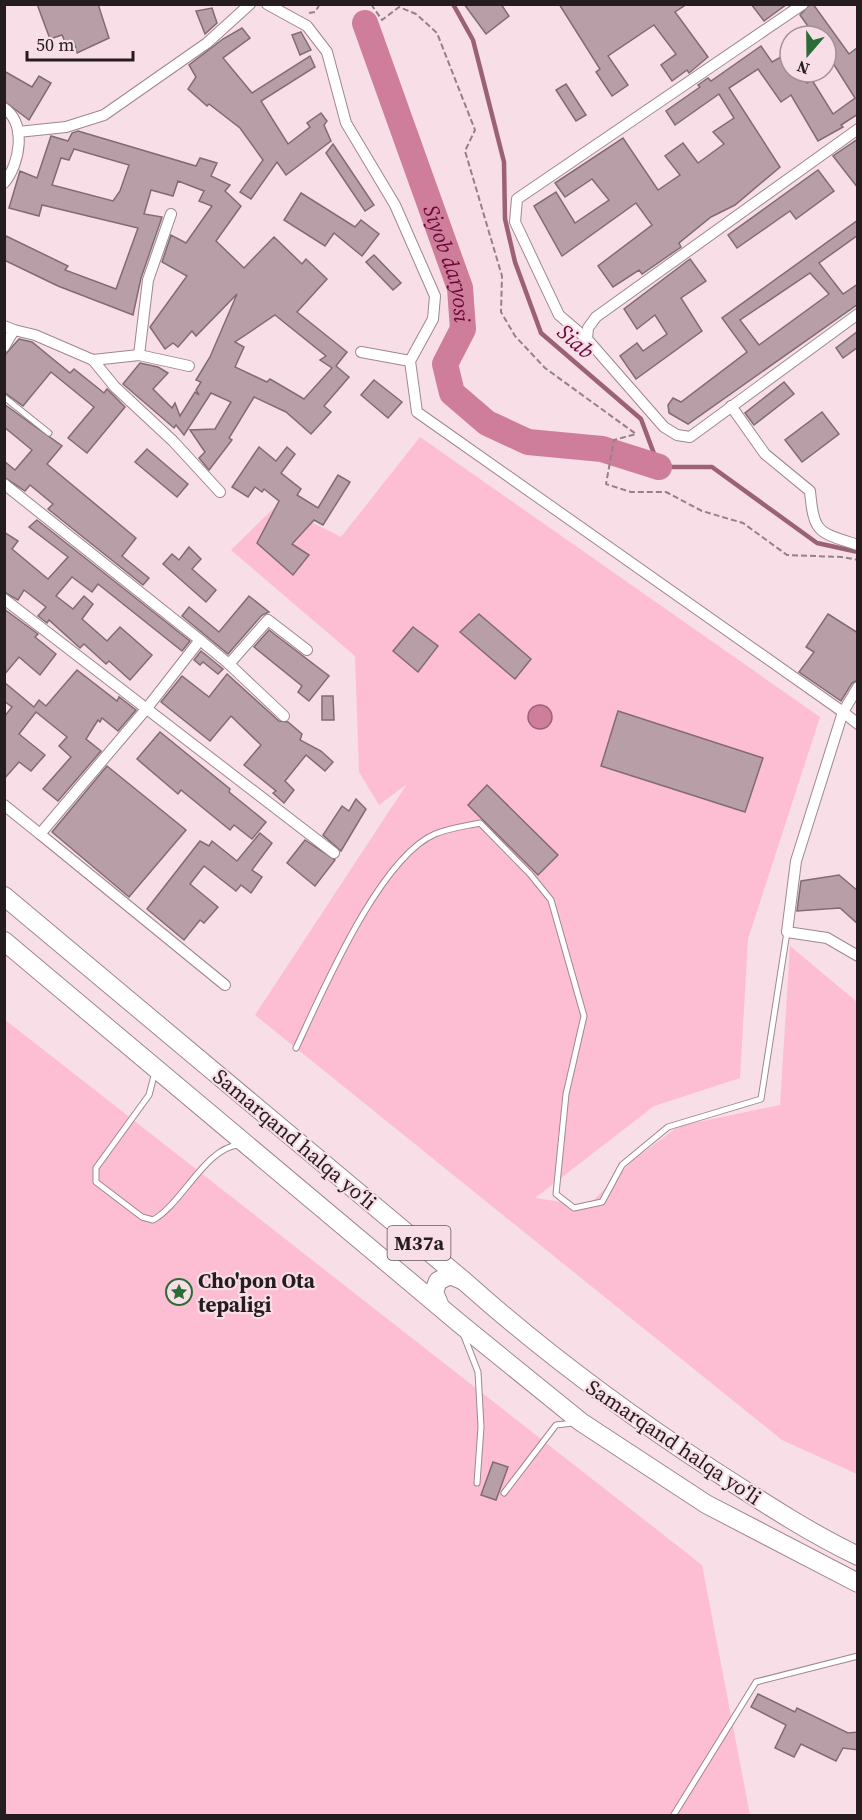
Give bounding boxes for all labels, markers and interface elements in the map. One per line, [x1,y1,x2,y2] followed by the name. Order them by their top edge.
[27,24,134,62] scale bar
[778,24,838,84] north arrow
[36,32,74,57] text: 50 m
[793,56,812,80] text: N
[416,200,478,324] water label: Siyob daryosi
[551,317,601,365] water label: Siab
[207,1062,383,1216] street label: Samarqand halqa yoʻli
[388,1226,450,1260] road number: M37a
[198,1266,316,1319] place label: Cho'pon Ota tepaligi
[164,1277,194,1307] place icon: Cho'pon Ota tepaligi
[581,1373,767,1511] street label: Samarqand halqa yoʻli

